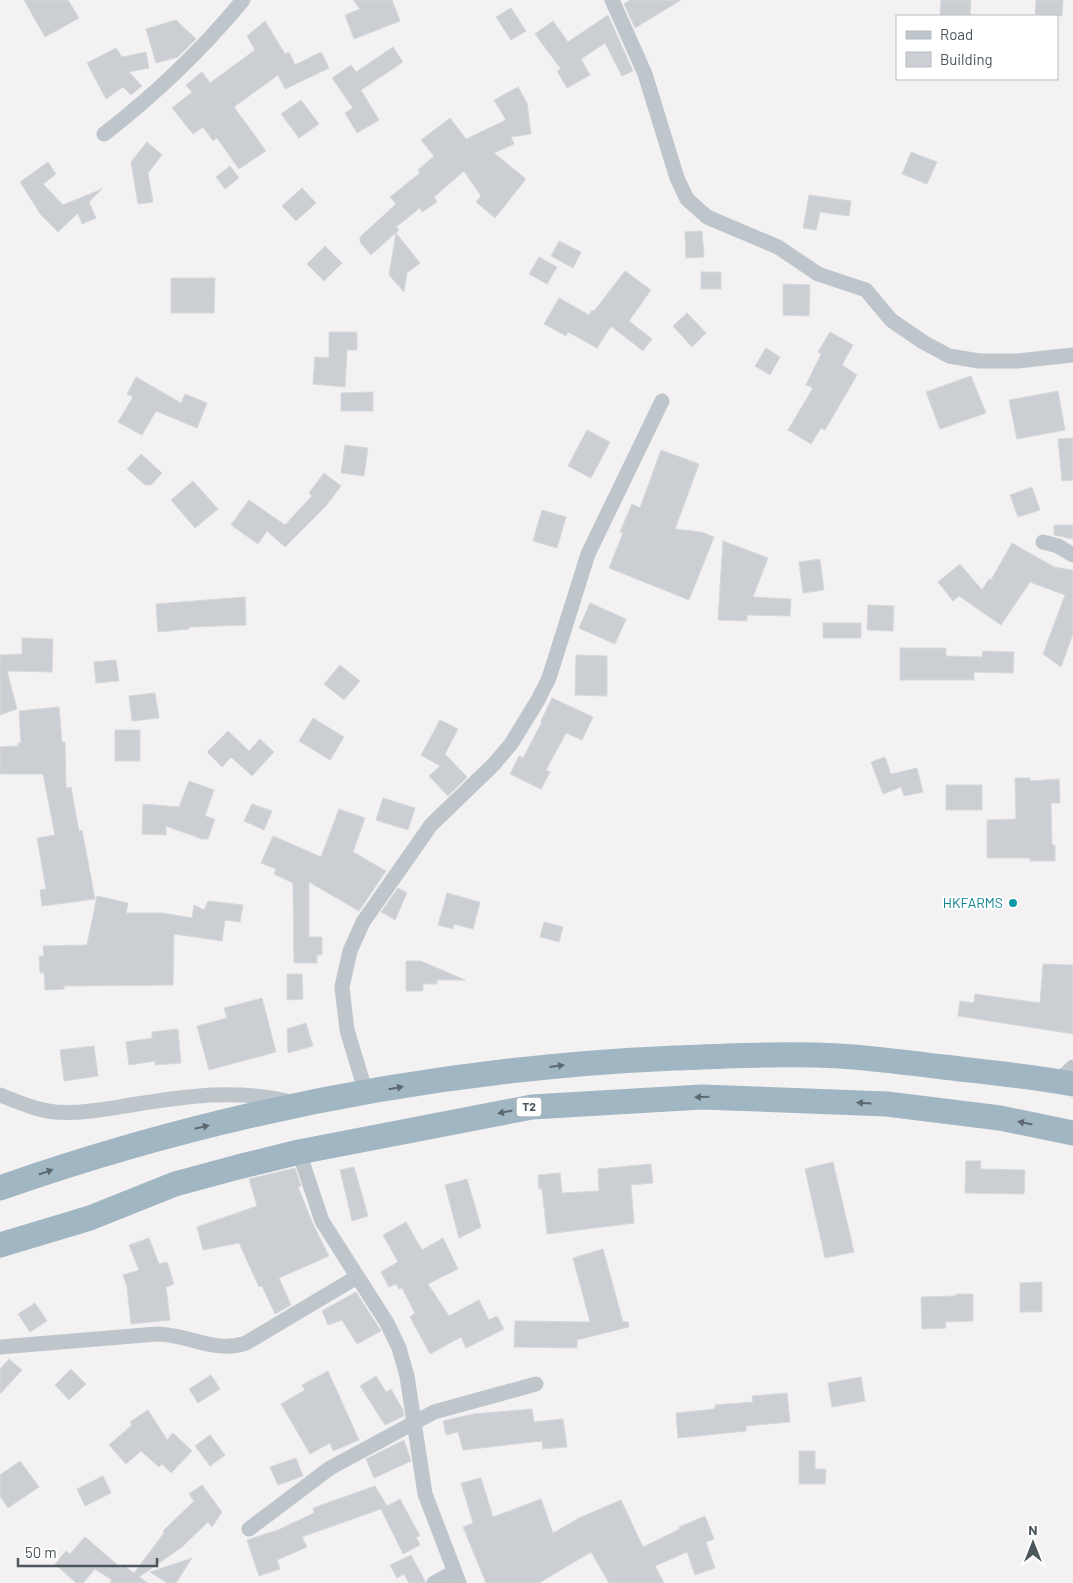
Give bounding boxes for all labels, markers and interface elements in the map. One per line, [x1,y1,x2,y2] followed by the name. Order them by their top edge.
[896,15,1058,80] legend
[940,25,973,43] text: Road
[940,50,993,68] text: Building
[943,894,1003,911] place label: HKFARMS
[1007,897,1019,909] marker: HKFARMS
[549,1062,565,1070] one-way arrow
[388,1083,404,1091] one-way arrow
[694,1093,710,1101] one-way arrow
[516,1098,542,1116] road number: T2
[856,1099,872,1107] one-way arrow
[497,1108,513,1116] one-way arrow
[1018,1119,1033,1127] one-way arrow
[195,1123,210,1131] one-way arrow
[39,1168,54,1176] one-way arrow
[1008,1518,1058,1568] north arrow
[1028,1521,1038,1538] text: N
[18,1536,156,1568] scale bar
[25,1543,57,1561] text: 50 m

